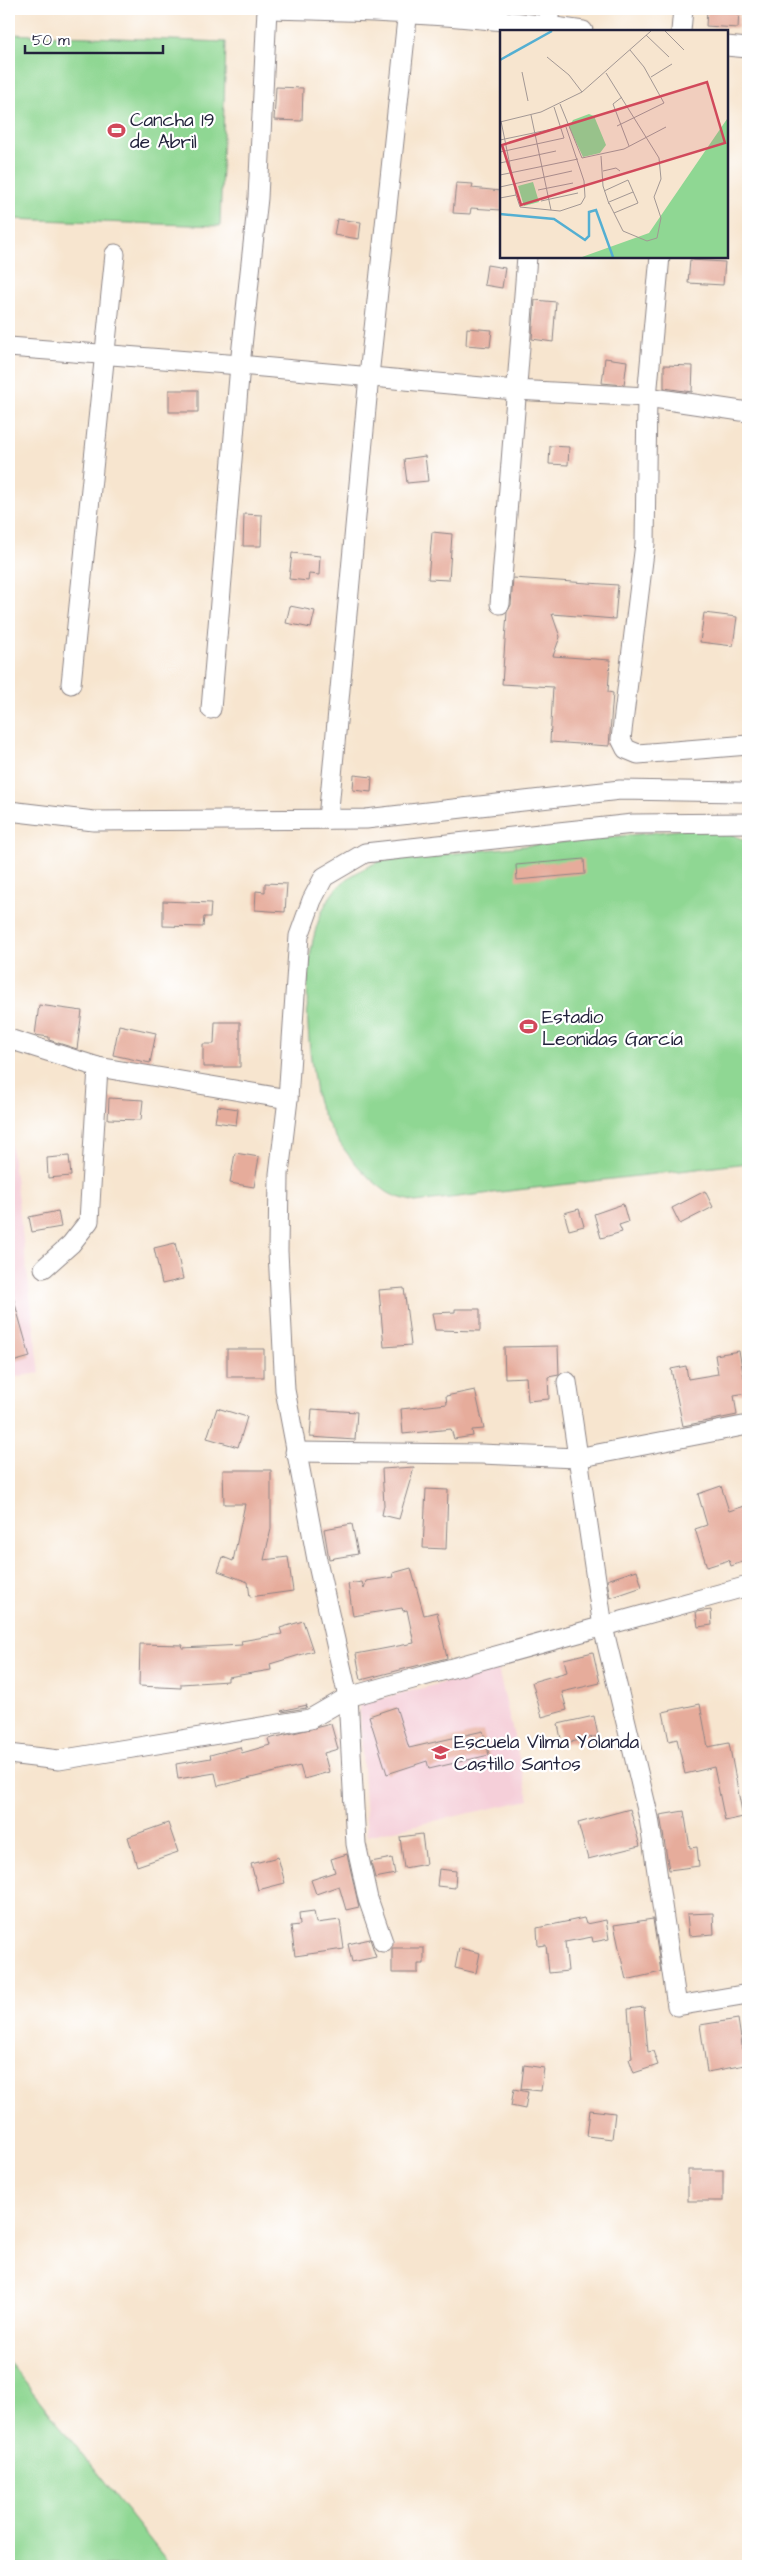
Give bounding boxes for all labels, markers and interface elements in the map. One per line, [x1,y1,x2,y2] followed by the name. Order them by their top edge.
[25,22,162,54] scale bar
[32,30,70,51] text: 50 m
[500,30,727,258] inset map
[130,107,215,156] place label: Cancha 19 de Abril
[106,120,126,140] sports icon: Cancha 19 de Abril
[542,1004,683,1053] place label: Estadio Leonidas García
[518,1017,538,1037] sports icon: Estadio Leonidas García
[454,1729,640,1778] place label: Escuela Vilma Yolanda Castillo Santos
[430,1742,450,1762] school or university icon: Escuela Vilma Yolanda Castillo Santos

